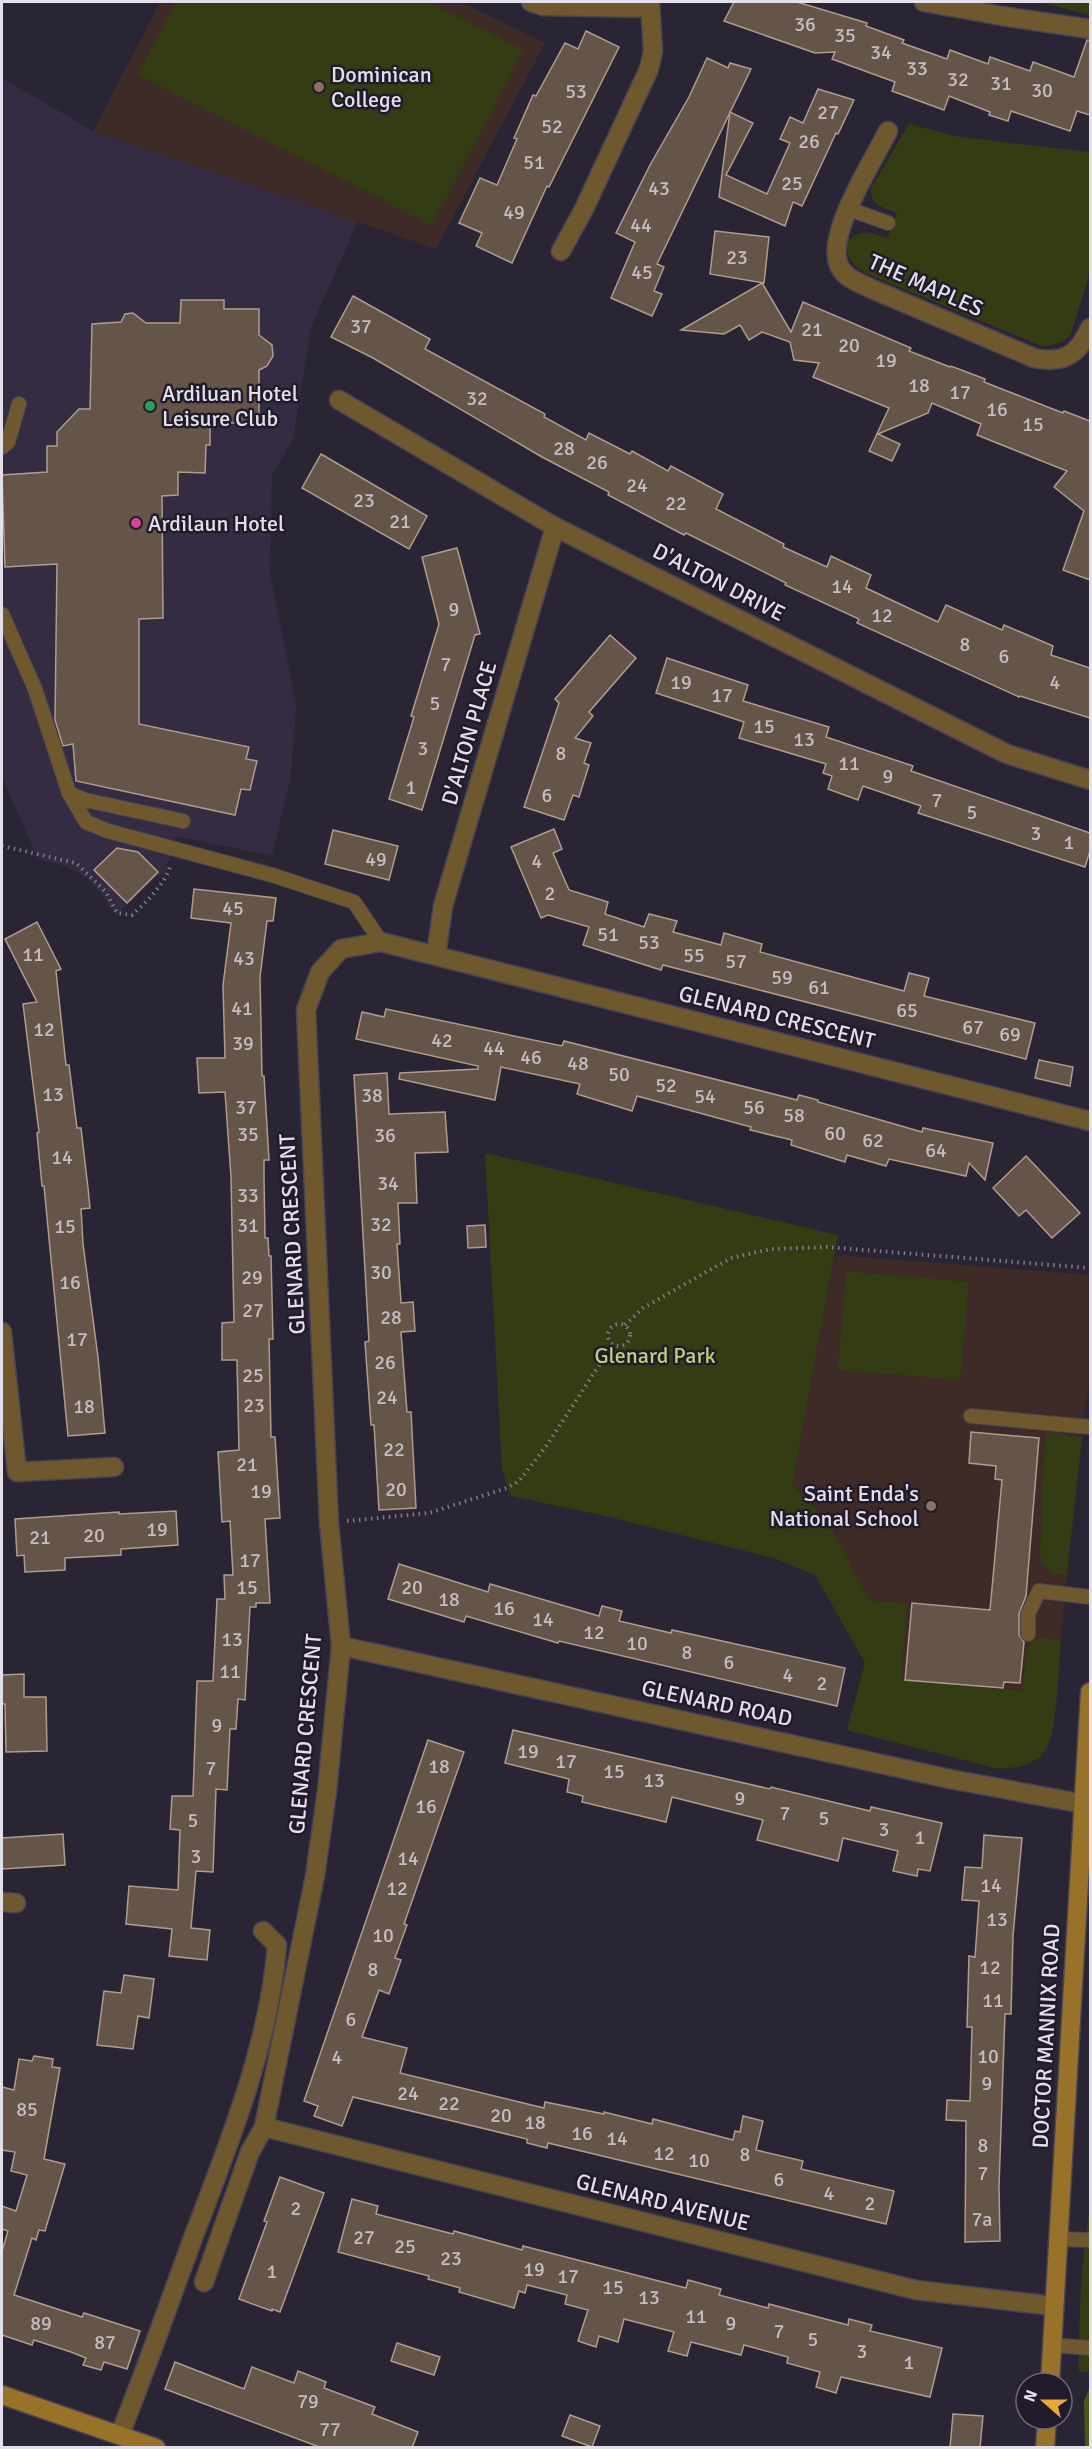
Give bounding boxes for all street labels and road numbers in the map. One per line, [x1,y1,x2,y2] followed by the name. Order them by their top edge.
[865,248,987,322] street label: THE MAPLES
[648,537,790,627] street label: D'ALTON DRIVE
[436,658,502,808] street label: D'ALTON PLACE
[676,980,878,1054] street label: GLENARD CRESCENT
[273,1133,311,1335] street label: GLENARD CRESCENT
[283,1632,327,1835] street label: GLENARD CRESCENT
[639,1674,795,1732] street label: GLENARD ROAD
[1027,1923,1065,2149] street label: DOCTOR MANNIX ROAD
[573,2167,753,2237] street label: GLENARD AVENUE

